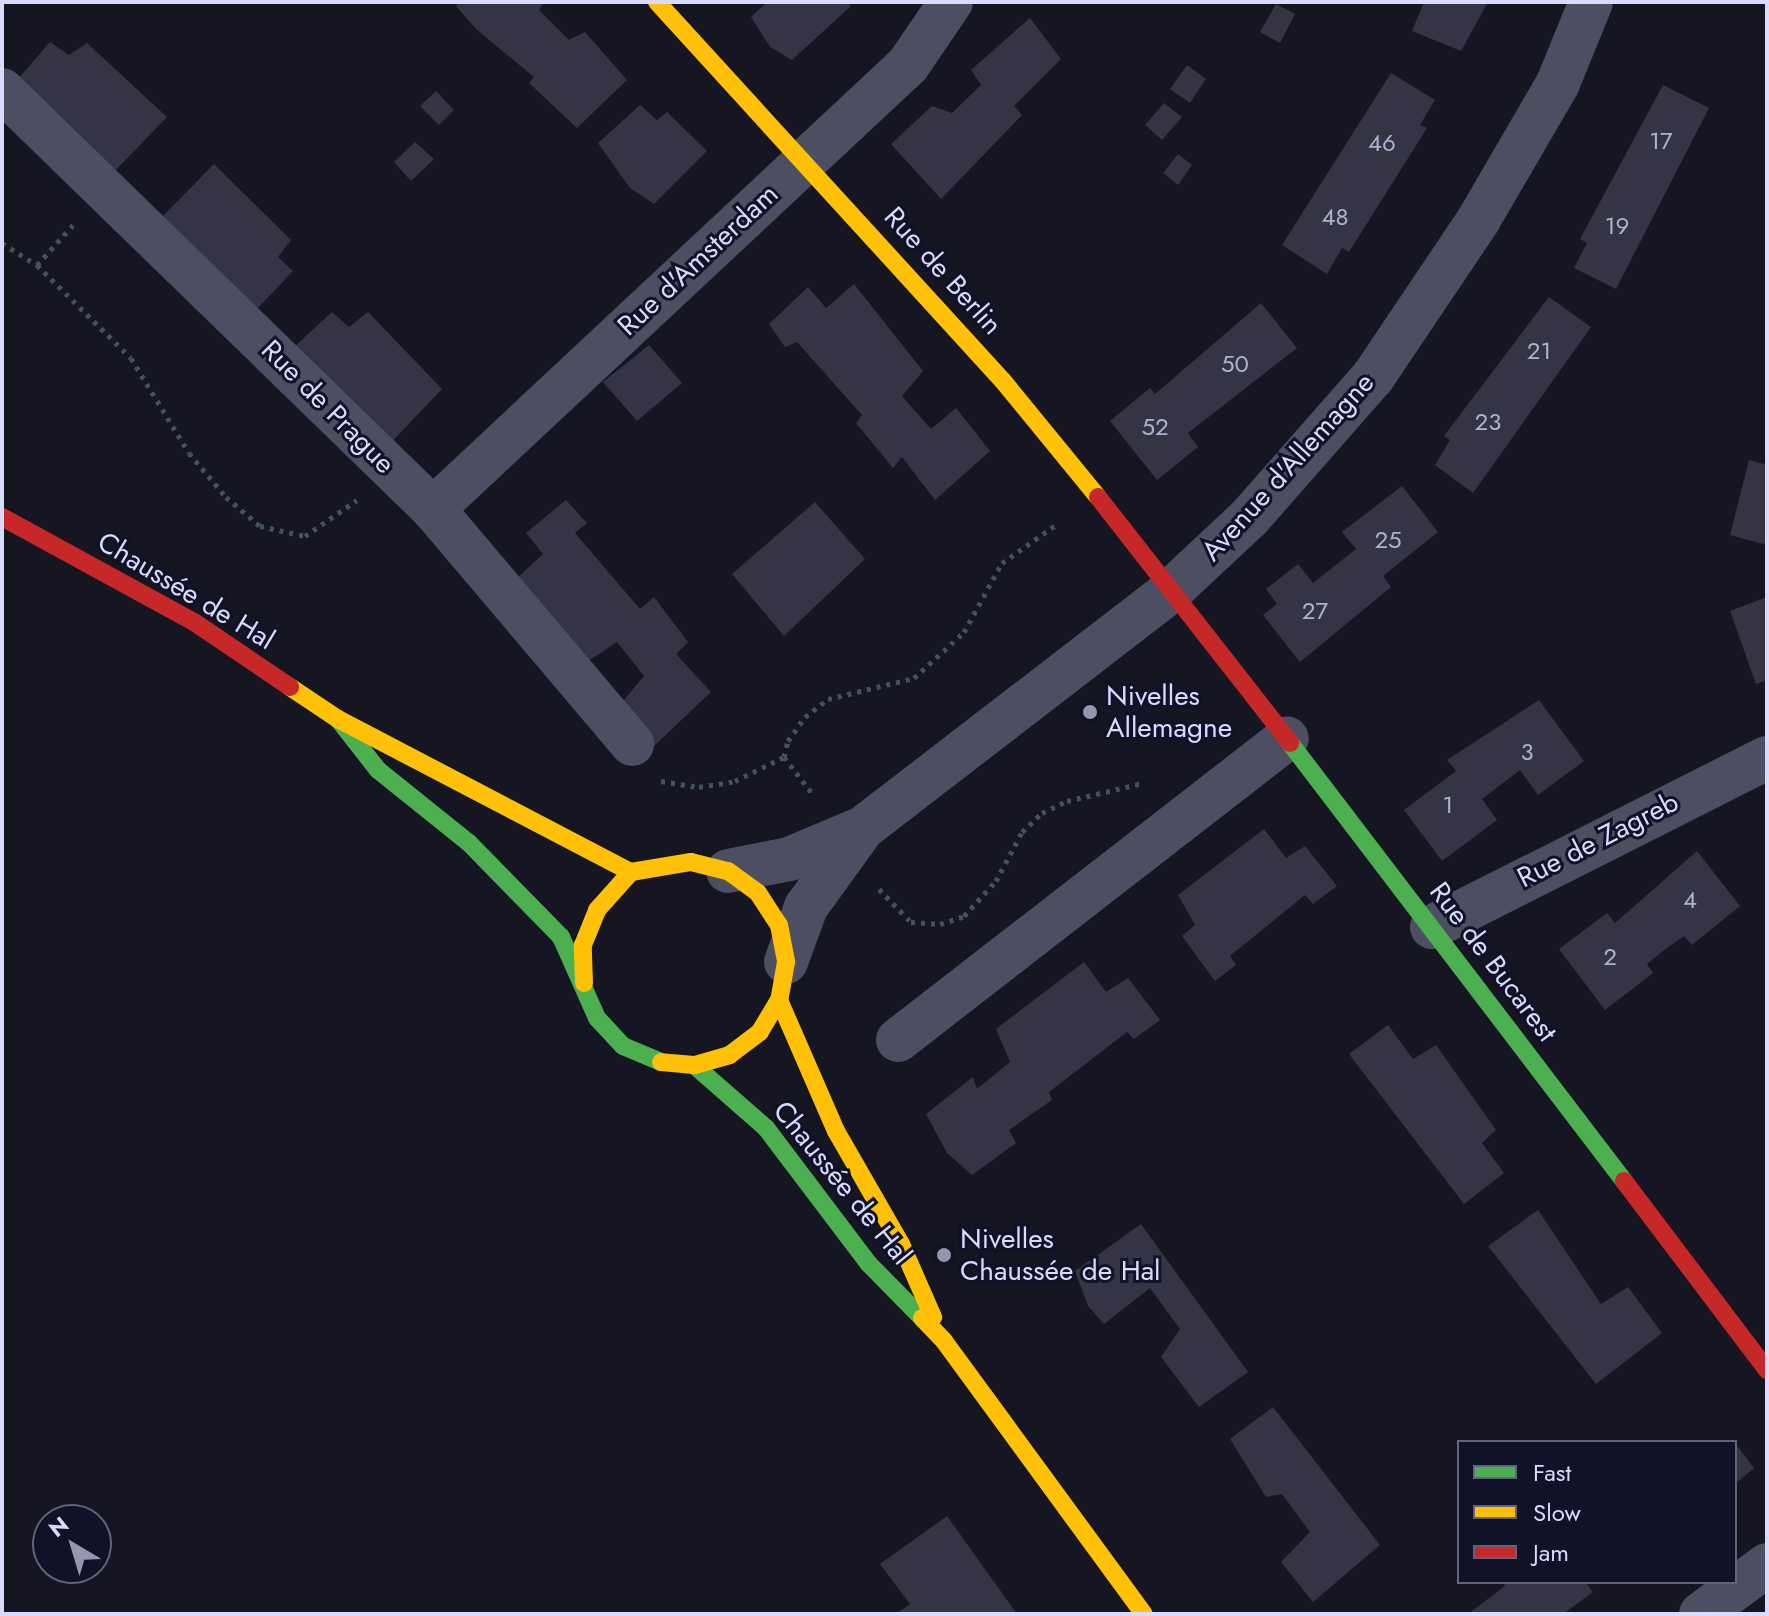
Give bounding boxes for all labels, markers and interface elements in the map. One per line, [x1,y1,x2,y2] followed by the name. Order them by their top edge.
[1649,127,1673,155] house number: 17
[1368,129,1396,157] house number: 46
[611,177,785,343] street label: Rue d'Amsterdam
[877,200,1009,342] street label: Rue de Berlin
[1321,203,1349,231] house number: 48
[1605,212,1629,240] house number: 19
[254,333,402,481] street label: Rue de Prague
[1527,337,1551,365] house number: 21
[1221,350,1249,378] house number: 50
[1195,366,1381,568] street label: Avenue d'Allemagne
[1475,408,1501,436] house number: 23
[1141,413,1169,441] house number: 52
[91,525,281,657] street label: Chaussée de Hal
[1374,526,1402,554] house number: 25
[1302,597,1328,625] house number: 27
[1106,679,1232,745] place label: Nivelles Allemagne
[1081,703,1099,721] marker: Nivelles Allemagne
[1520,738,1534,766] house number: 3
[1512,785,1684,895] street label: Rue de Zagreb
[1443,791,1453,819] house number: 1
[1422,876,1564,1048] street label: Rue de Bucarest
[1683,886,1697,914] house number: 4
[1603,943,1617,971] house number: 2
[766,1094,918,1272] street label: Chaussée de Hal
[960,1222,1161,1288] place label: Nivelles Chaussée de Hal
[935,1246,953,1264] marker: Nivelles Chaussée de Hal
[1457,1440,1737,1584] legend
[1533,1455,1571,1490] text: Fast
[1533,1495,1581,1530] text: Slow
[32,1504,112,1584] north arrow
[42,1509,75,1545] text: N
[1533,1535,1569,1570] text: Jam

